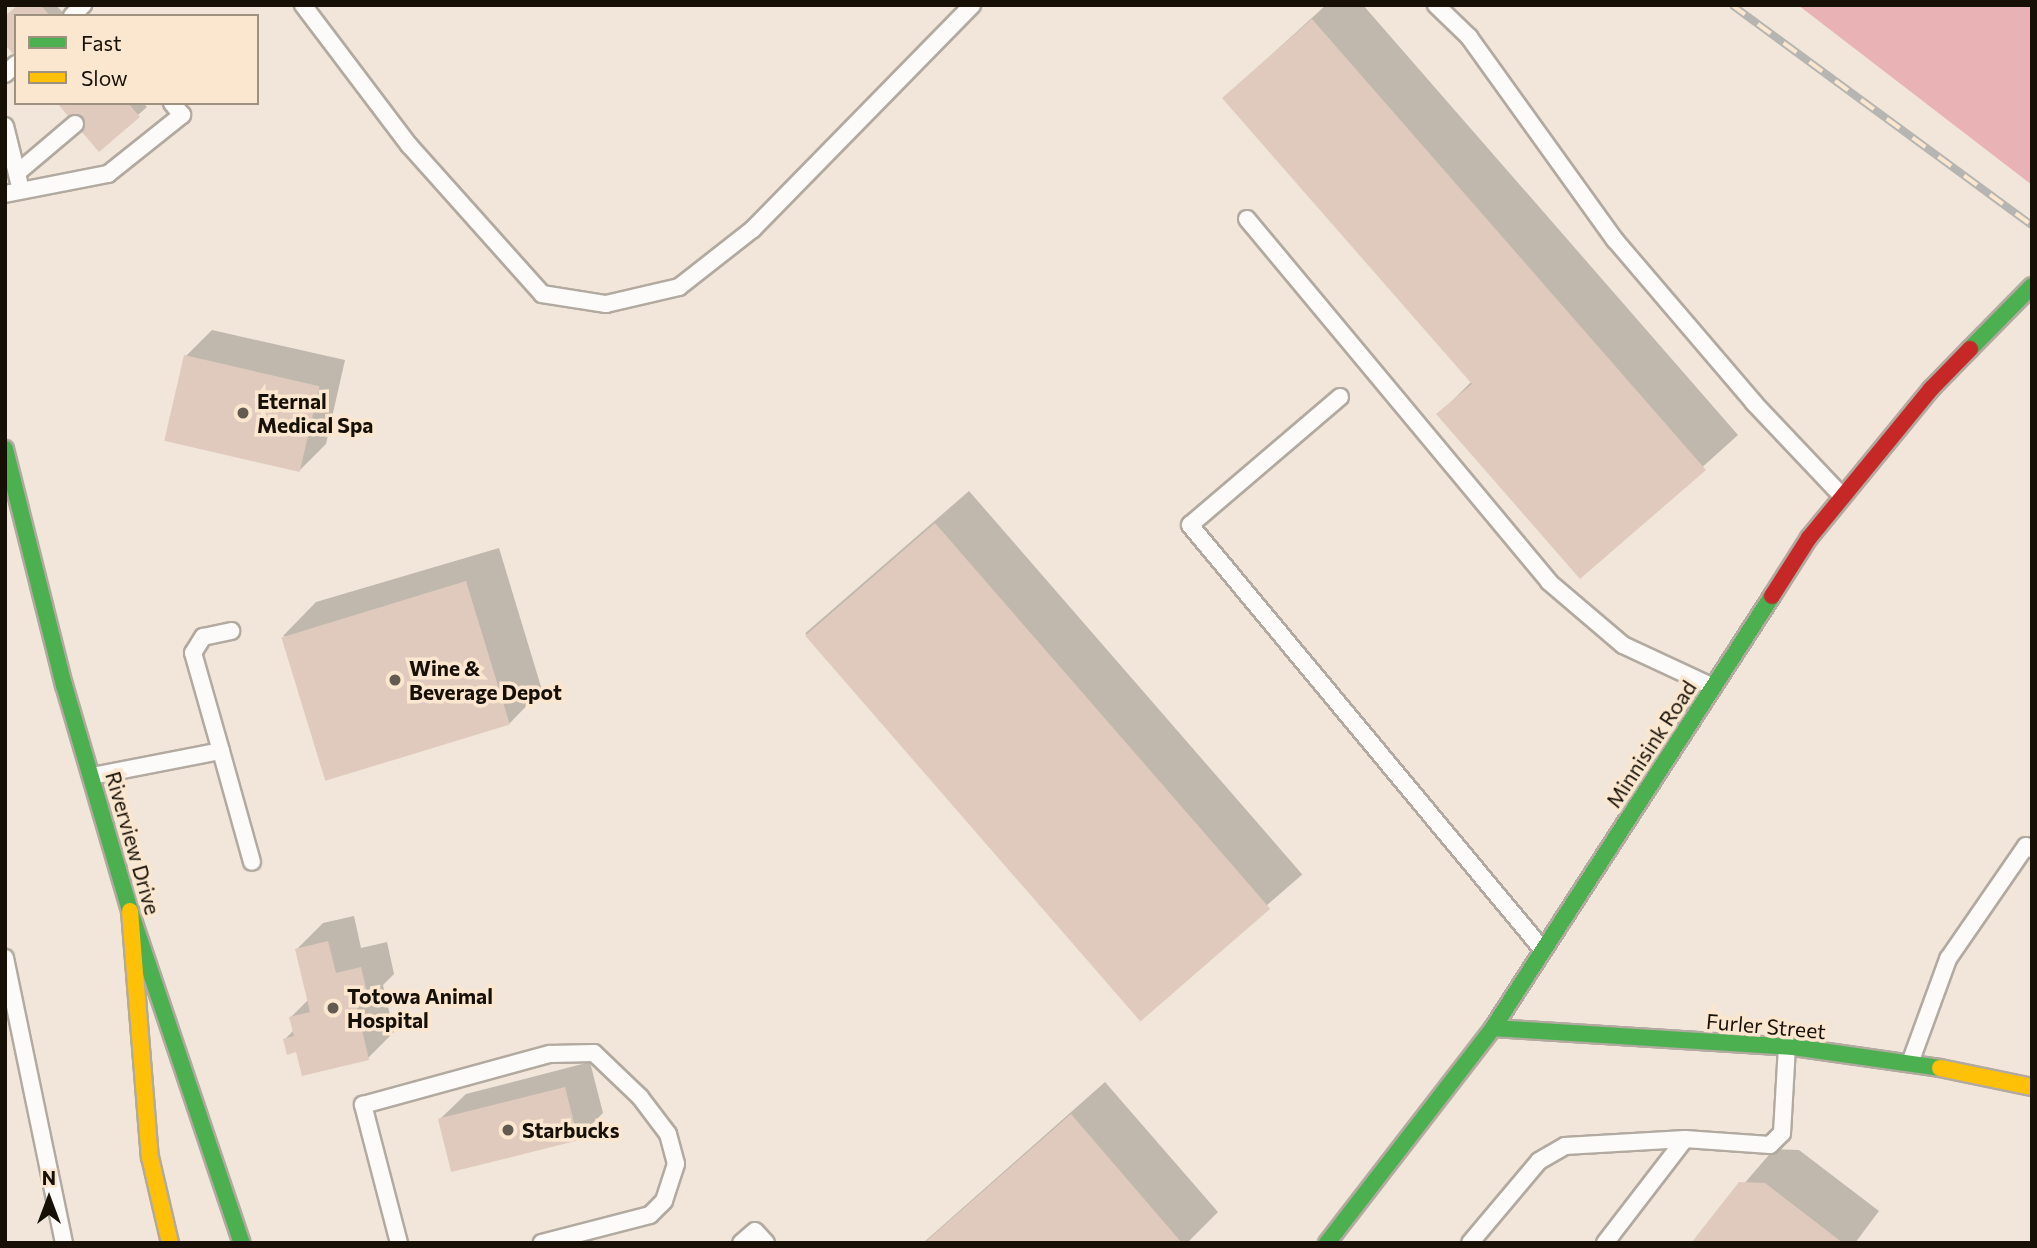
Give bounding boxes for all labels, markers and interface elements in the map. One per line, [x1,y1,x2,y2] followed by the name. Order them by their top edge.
[14,14,259,105] legend
[81,30,122,55] text: Fast
[81,65,128,90] text: Slow
[257,388,373,438] place label: Eternal Medical Spa
[235,405,251,421] marker: Eternal Medical Spa
[409,655,562,705] place label: Wine & Beverage Depot
[387,672,403,688] marker: Wine & Beverage Depot
[1601,676,1701,812] street label: Minnisink Road
[101,768,165,918] street label: Riverview Drive
[347,983,493,1033] place label: Totowa Animal Hospital
[325,1000,341,1016] marker: Totowa Animal Hospital
[1705,1008,1827,1044] street label: Furler Street
[522,1117,619,1143] place label: Starbucks
[500,1122,516,1138] marker: Starbucks
[14,1164,84,1234] north arrow
[42,1166,56,1189] text: N

